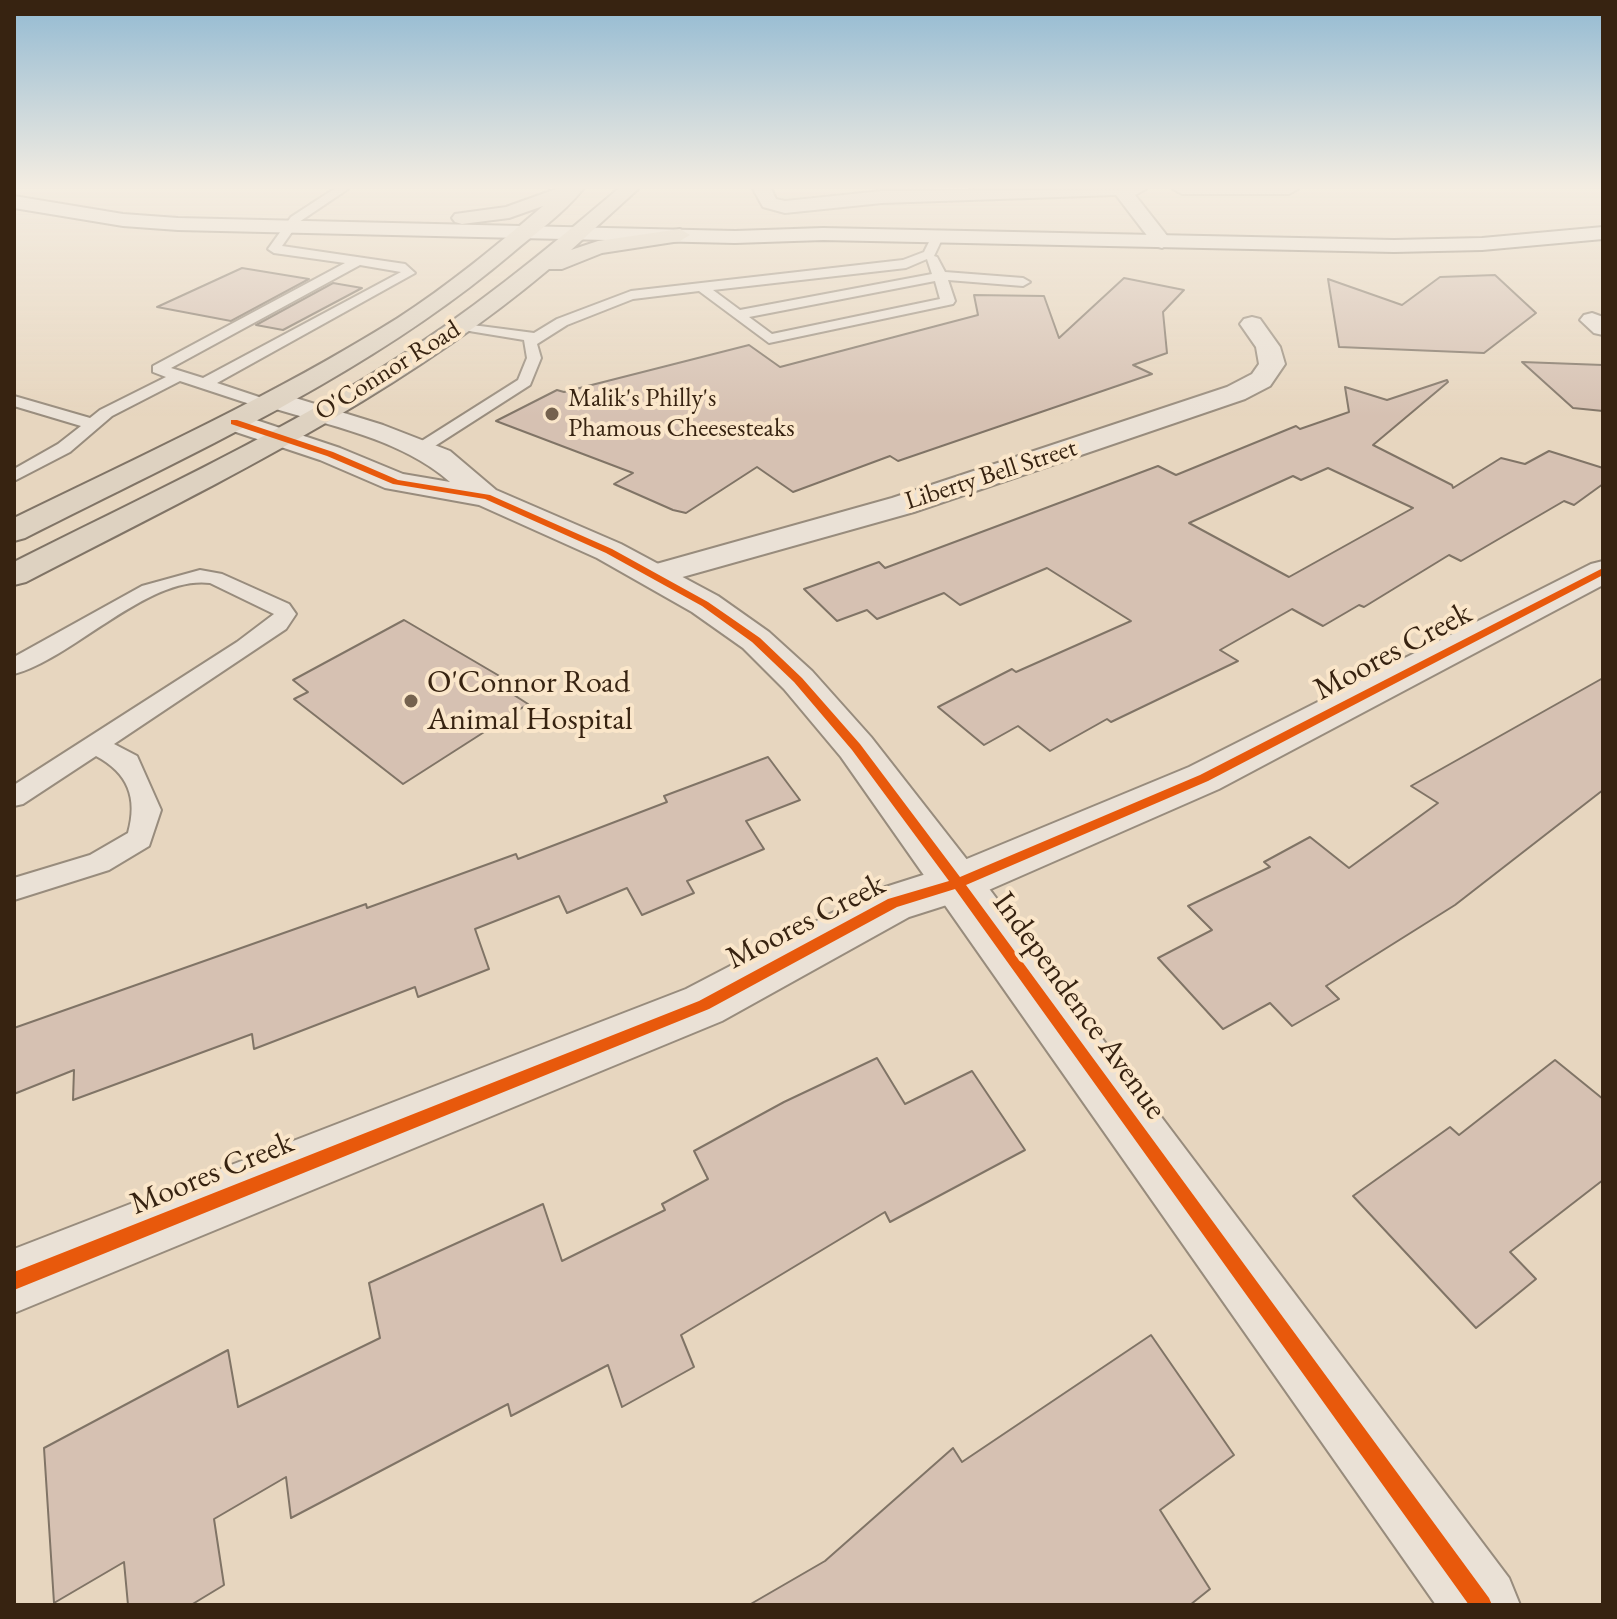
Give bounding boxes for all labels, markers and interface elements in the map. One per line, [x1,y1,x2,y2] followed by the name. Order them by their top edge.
[310,314,466,428] street label: O'Connor Road
[568,383,795,444] place label: Malik's Philly's Phamous Cheesesteaks
[543,405,561,423] marker: Malik's Philly's Phamous Cheesesteaks
[901,433,1081,517] street label: Liberty Bell Street
[1308,594,1478,710] street label: Moores Creek
[427,664,633,739] place label: O'Connor Road Animal Hospital
[402,692,420,710] marker: O'Connor Road Animal Hospital
[720,866,892,978] street label: Moores Creek
[984,885,1174,1127] street label: Independence Avenue
[125,1124,299,1224] street label: Moores Creek

